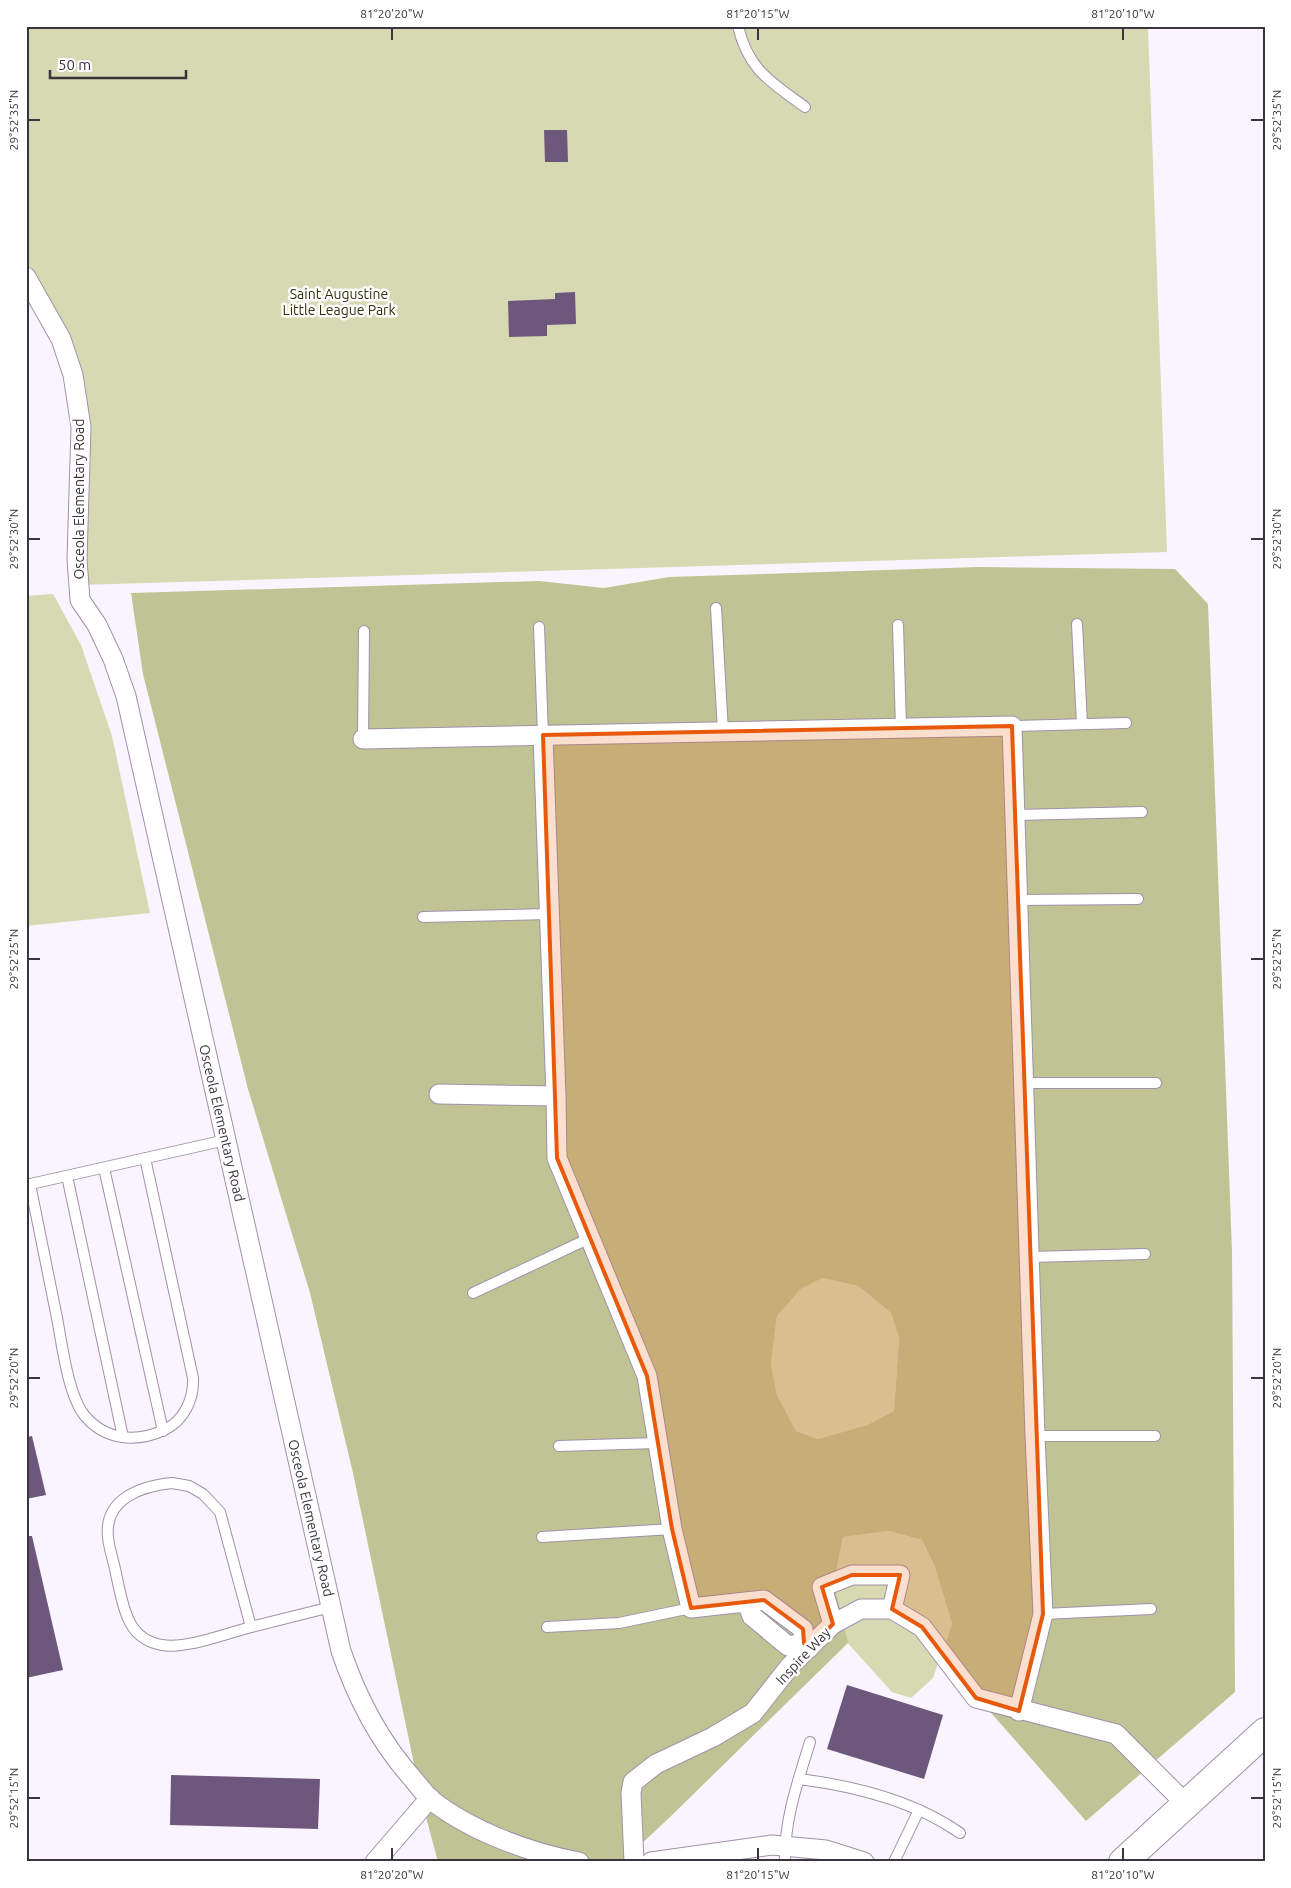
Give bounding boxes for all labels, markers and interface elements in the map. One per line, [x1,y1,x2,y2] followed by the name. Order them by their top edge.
[360,7,424,20] text: 81°20'20"W
[726,7,790,20] text: 81°20'15"W
[1091,7,1155,20] text: 81°20'10"W
[50,48,186,80] scale bar
[58,56,91,73] text: 50 m
[7,90,20,150] text: 29°52'35"N
[1270,90,1283,150] text: 29°52'35"N
[283,286,395,318] park label: Saint Augustine Little League Park
[71,419,87,580] street label: Osceola Elementary Road
[7,509,20,569] text: 29°52'30"N
[1270,509,1283,569] text: 29°52'30"N
[7,929,20,989] text: 29°52'25"N
[1270,929,1283,989] text: 29°52'25"N
[196,1043,248,1203] street label: Osceola Elementary Road
[7,1348,20,1408] text: 29°52'20"N
[1270,1348,1283,1408] text: 29°52'20"N
[285,1438,337,1598] street label: Osceola Elementary Road
[773,1624,834,1688] street label: Inspire Way
[7,1768,20,1828] text: 29°52'15"N
[1270,1768,1283,1828] text: 29°52'15"N
[360,1868,424,1881] text: 81°20'20"W
[726,1868,790,1881] text: 81°20'15"W
[1091,1868,1155,1881] text: 81°20'10"W

